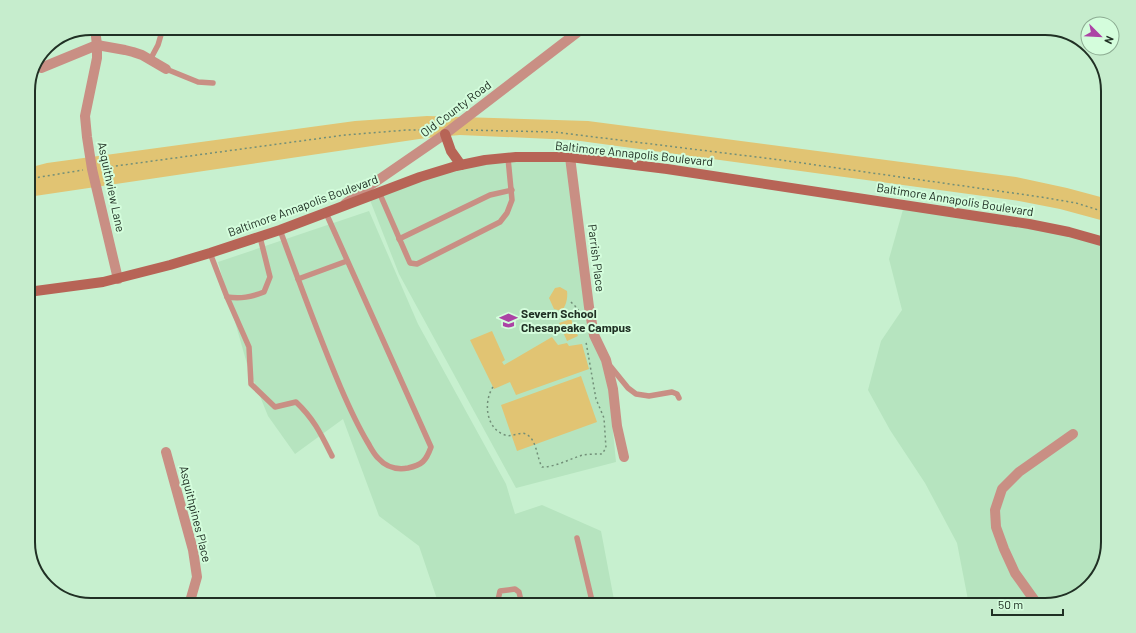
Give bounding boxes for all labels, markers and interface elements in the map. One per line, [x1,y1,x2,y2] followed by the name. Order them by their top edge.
[1080,16,1120,56] north arrow
[1102,34,1117,46] text: N
[417,77,493,139] street label: Old County Road
[554,138,714,168] street label: Baltimore Annapolis Boulevard
[96,140,128,233] street label: Asquithview Lane
[226,171,380,239] street label: Baltimore Annapolis Boulevard
[876,180,1035,218] street label: Baltimore Annapolis Boulevard
[586,223,608,293] street label: Parrish Place
[521,306,631,334] place label: Severn School Chesapeake Campus
[498,311,518,331] school or university icon: Severn School Chesapeake Campus
[177,464,215,564] street label: Asquithpines Place
[992,591,1063,617] scale bar
[998,597,1023,611] text: 50 m

